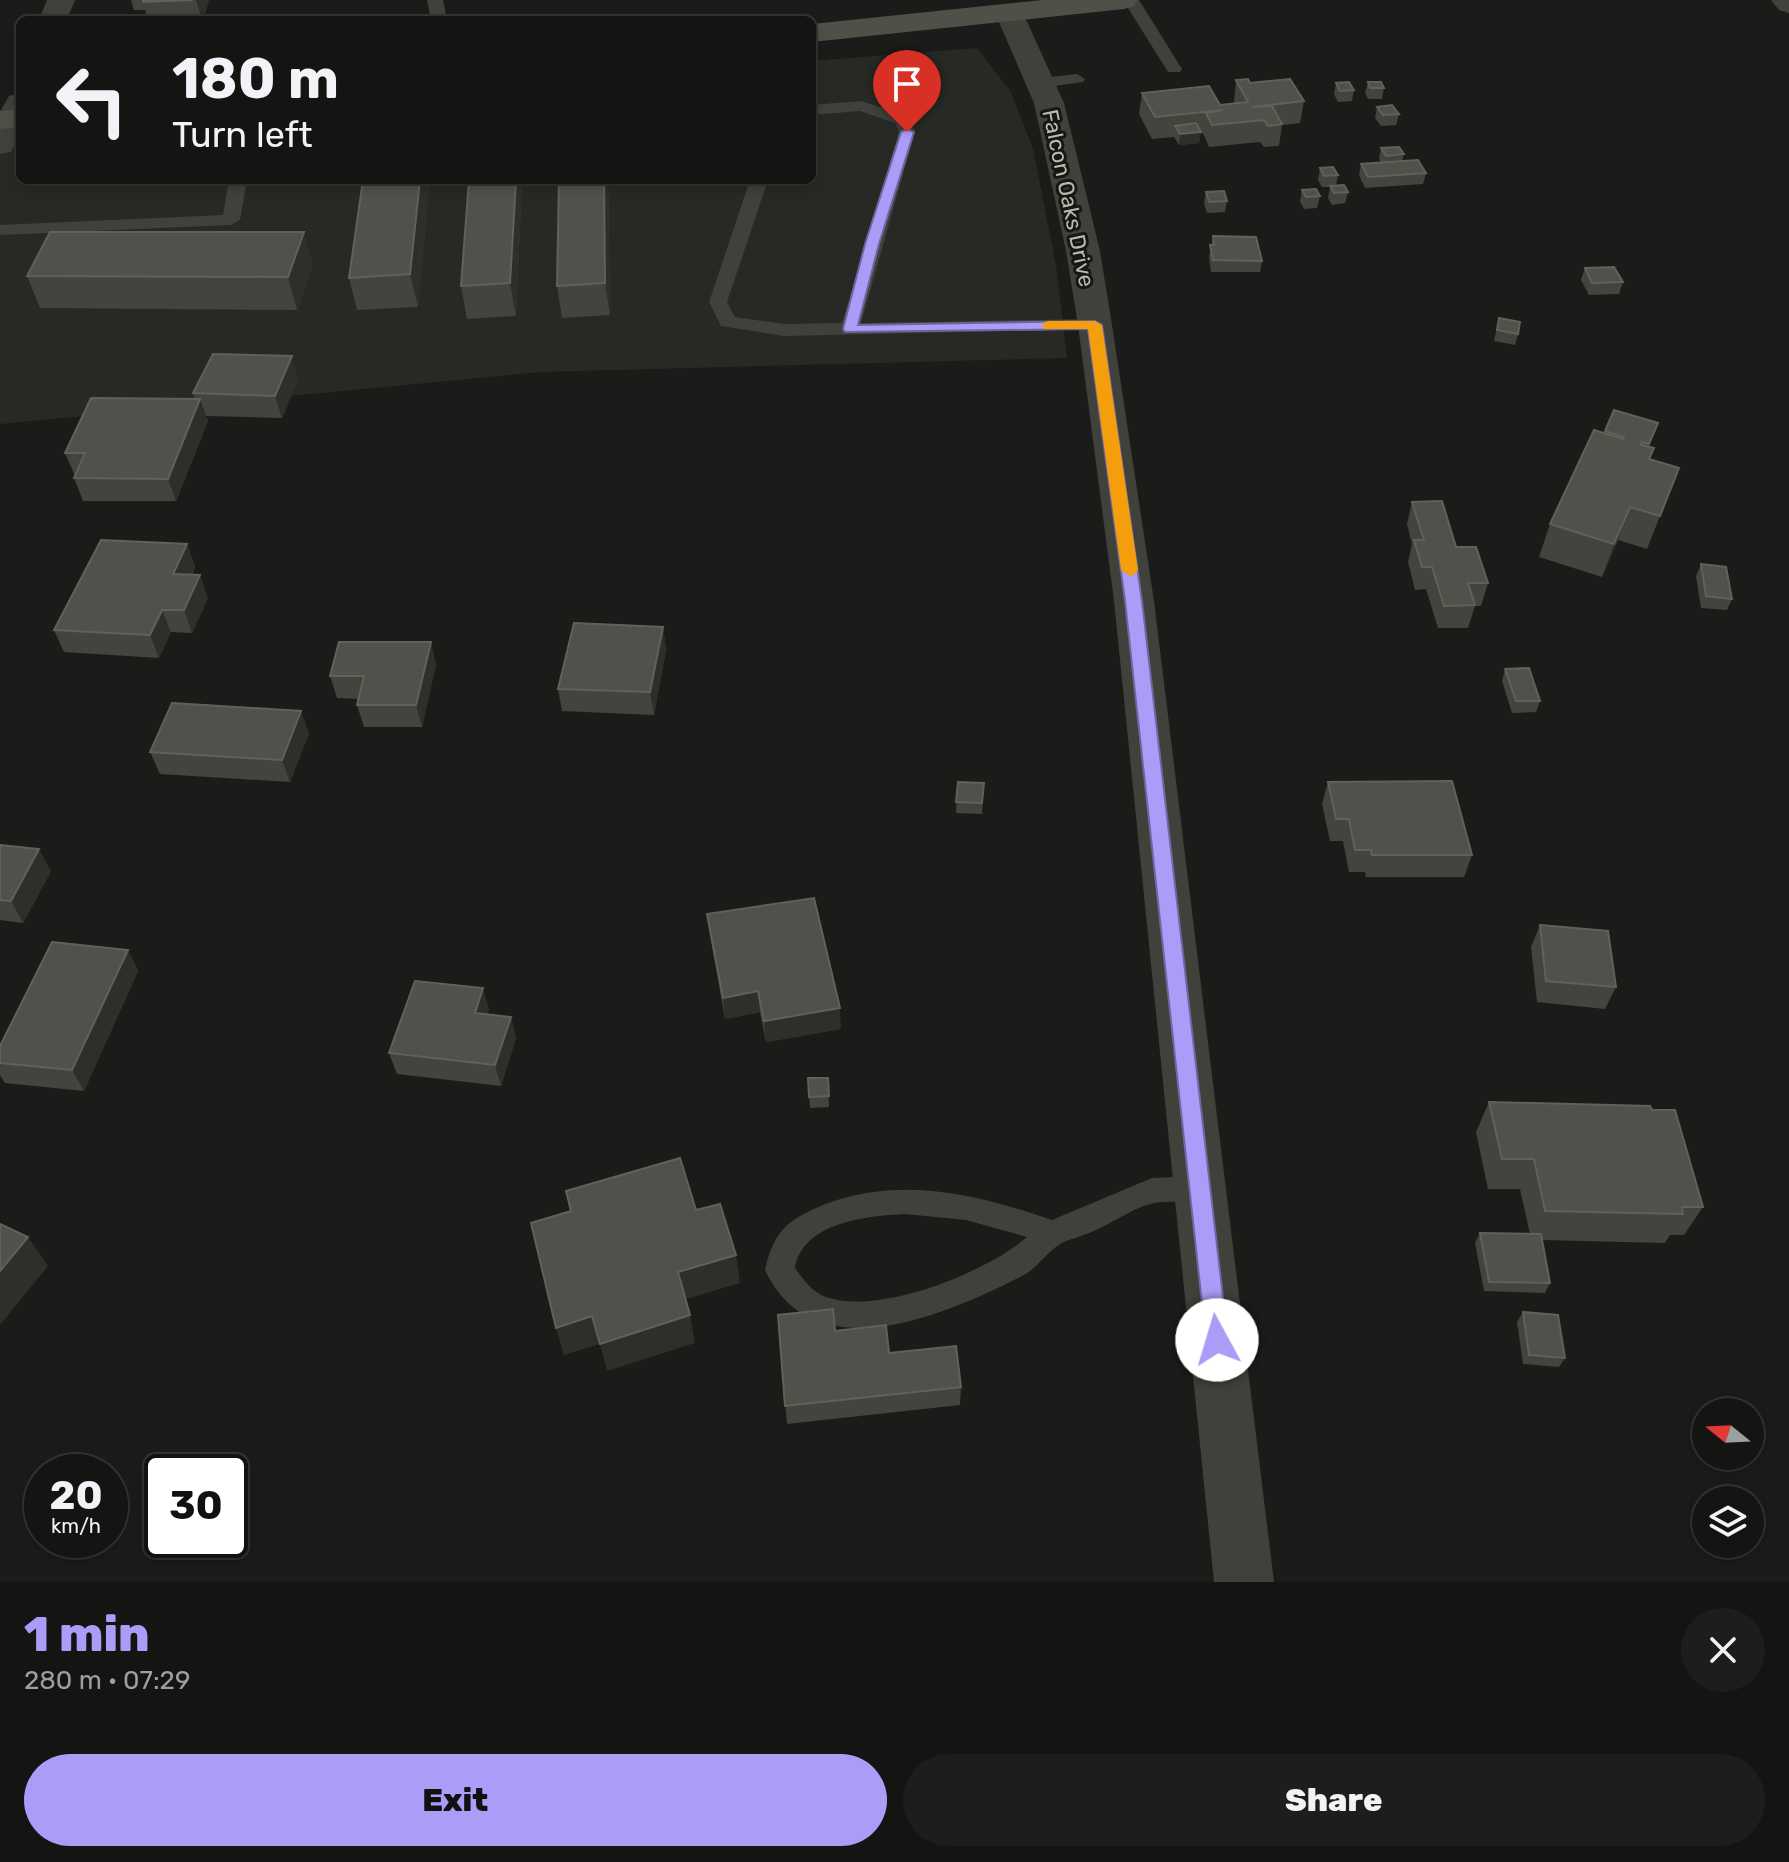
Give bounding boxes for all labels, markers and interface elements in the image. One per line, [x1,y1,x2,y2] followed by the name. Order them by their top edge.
[172,46,339,112] text: 180 m
[40,48,144,152] icon: left
[873,50,941,132] pin
[885,62,929,106] icon: arrive
[1036,107,1101,289] street label: Falcon Oaks Drive
[172,113,313,156] text: Turn left
[1175,1298,1259,1382] position arrow
[1692,1398,1764,1470] north arrow
[1692,1398,1764,1558] map controls
[144,1454,248,1558] speed limit sign: 30
[49,1472,103,1519] text: 20
[1692,1486,1764,1558] button: layers
[51,1514,101,1538] text: km/h
[24,1606,150,1663] text: 1 min
[1681,1608,1765,1692] button: close
[24,1665,190,1696] text: 280 m · 07:29
[24,1754,887,1846] button: Exit
[903,1754,1765,1846] button: Share

